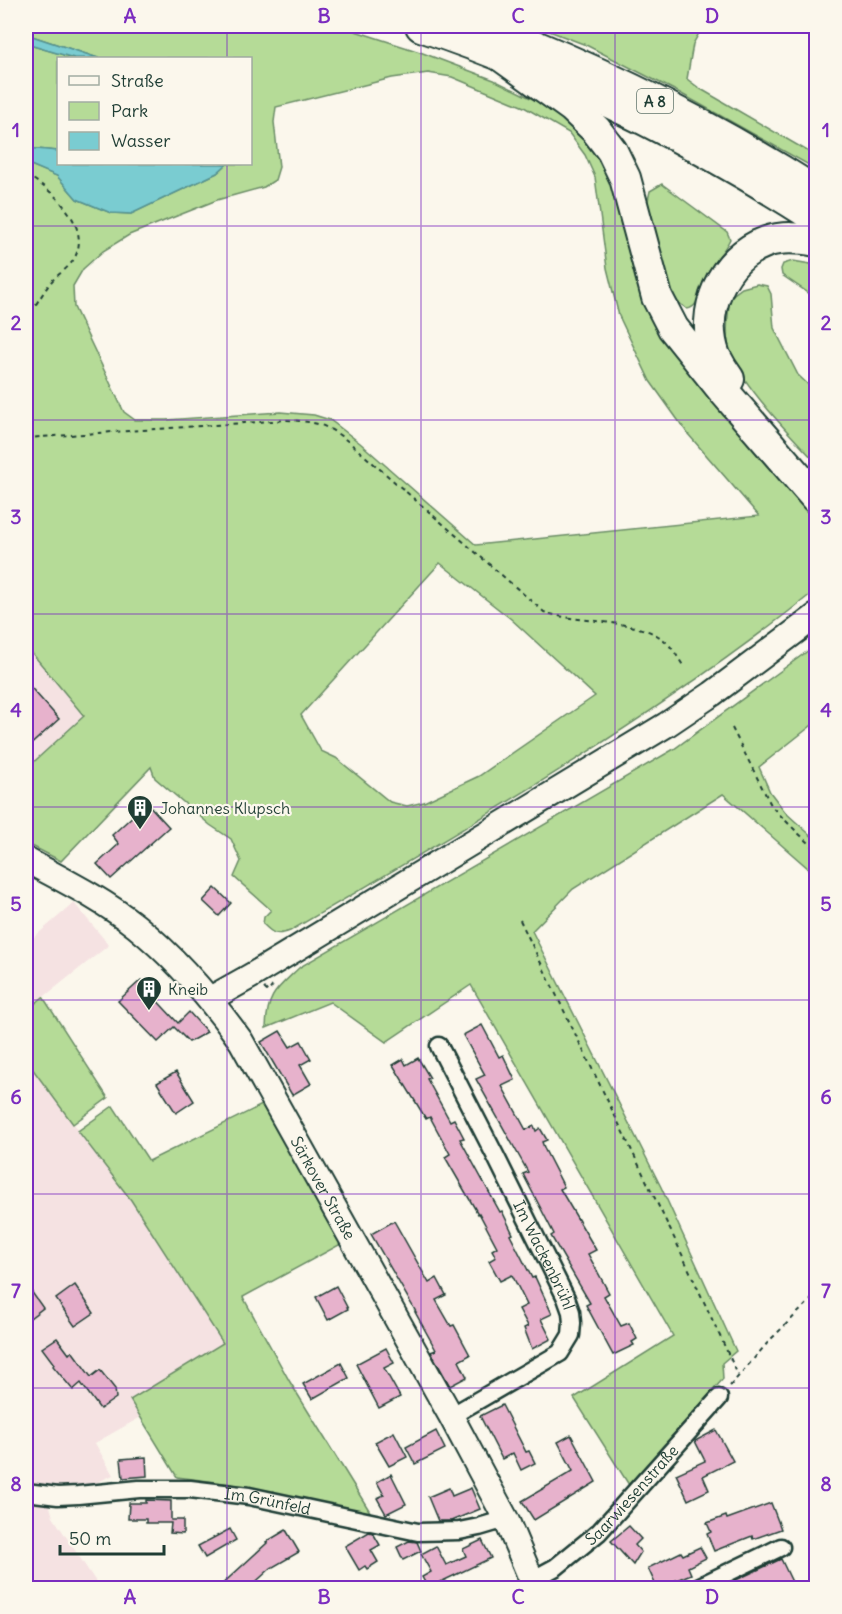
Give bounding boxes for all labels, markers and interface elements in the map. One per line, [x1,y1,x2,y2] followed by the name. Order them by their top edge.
[124,3,137,28] text: A
[317,3,331,28] text: B
[511,3,525,28] text: C
[705,3,719,28] text: D
[57,57,252,165] legend
[111,69,164,92] text: Straße
[637,89,673,113] road number: A 8
[111,99,148,122] text: Park
[12,117,20,142] text: 1
[822,117,830,142] text: 1
[111,129,171,152] text: Wasser
[11,310,22,335] text: 2
[821,310,832,335] text: 2
[10,504,22,529] text: 3
[820,504,832,529] text: 3
[10,697,22,722] text: 4
[820,697,832,722] text: 4
[125,793,155,831] building icon: Johannes Klupsch
[160,798,290,818] place label: Johannes Klupsch
[10,891,22,916] text: 5
[820,891,832,916] text: 5
[134,974,164,1012] building icon: Kneib
[168,979,208,999] place label: Kneib
[10,1084,22,1109] text: 6
[820,1084,832,1109] text: 6
[286,1133,360,1243] street label: Särkover Straße
[509,1197,579,1312] street label: Im Wackenbrühl
[11,1278,21,1303] text: 7
[821,1278,831,1303] text: 7
[581,1441,682,1549] street label: Saarwiesenstraße
[10,1471,22,1496] text: 8
[820,1471,832,1496] text: 8
[223,1483,313,1519] street label: Im Grünfeld
[60,1518,164,1556] scale bar
[69,1527,111,1550] text: 50 m
[124,1584,137,1609] text: A
[317,1584,331,1609] text: B
[511,1584,525,1609] text: C
[705,1584,719,1609] text: D

